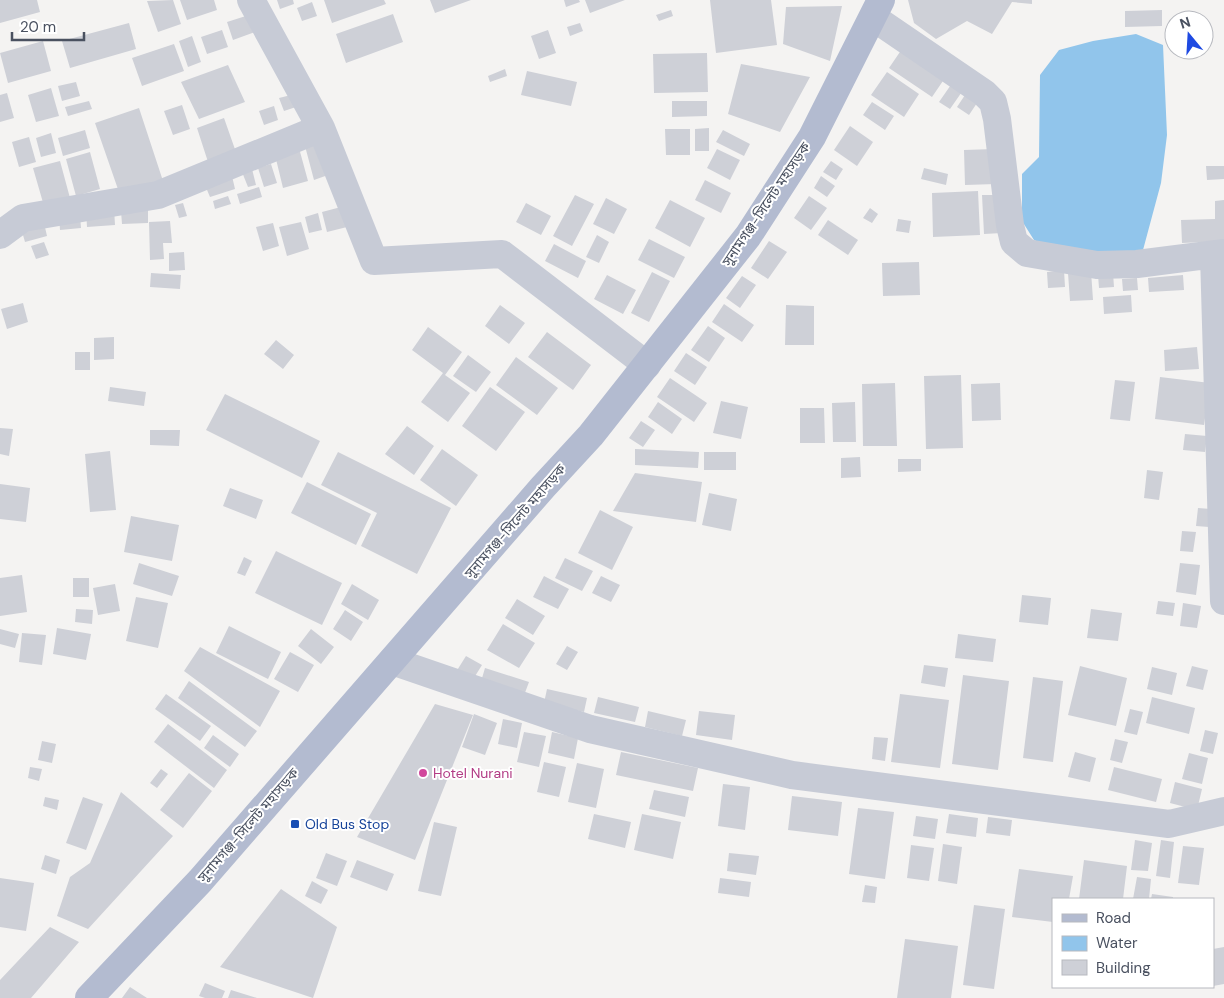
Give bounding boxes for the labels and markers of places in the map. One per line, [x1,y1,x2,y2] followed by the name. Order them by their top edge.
[433,764,513,782] place label: Hotel Nurani
[417,767,429,779] marker: Hotel Nurani
[305,815,389,833] place label: Old Bus Stop
[289,818,301,830] marker: Old Bus Stop

